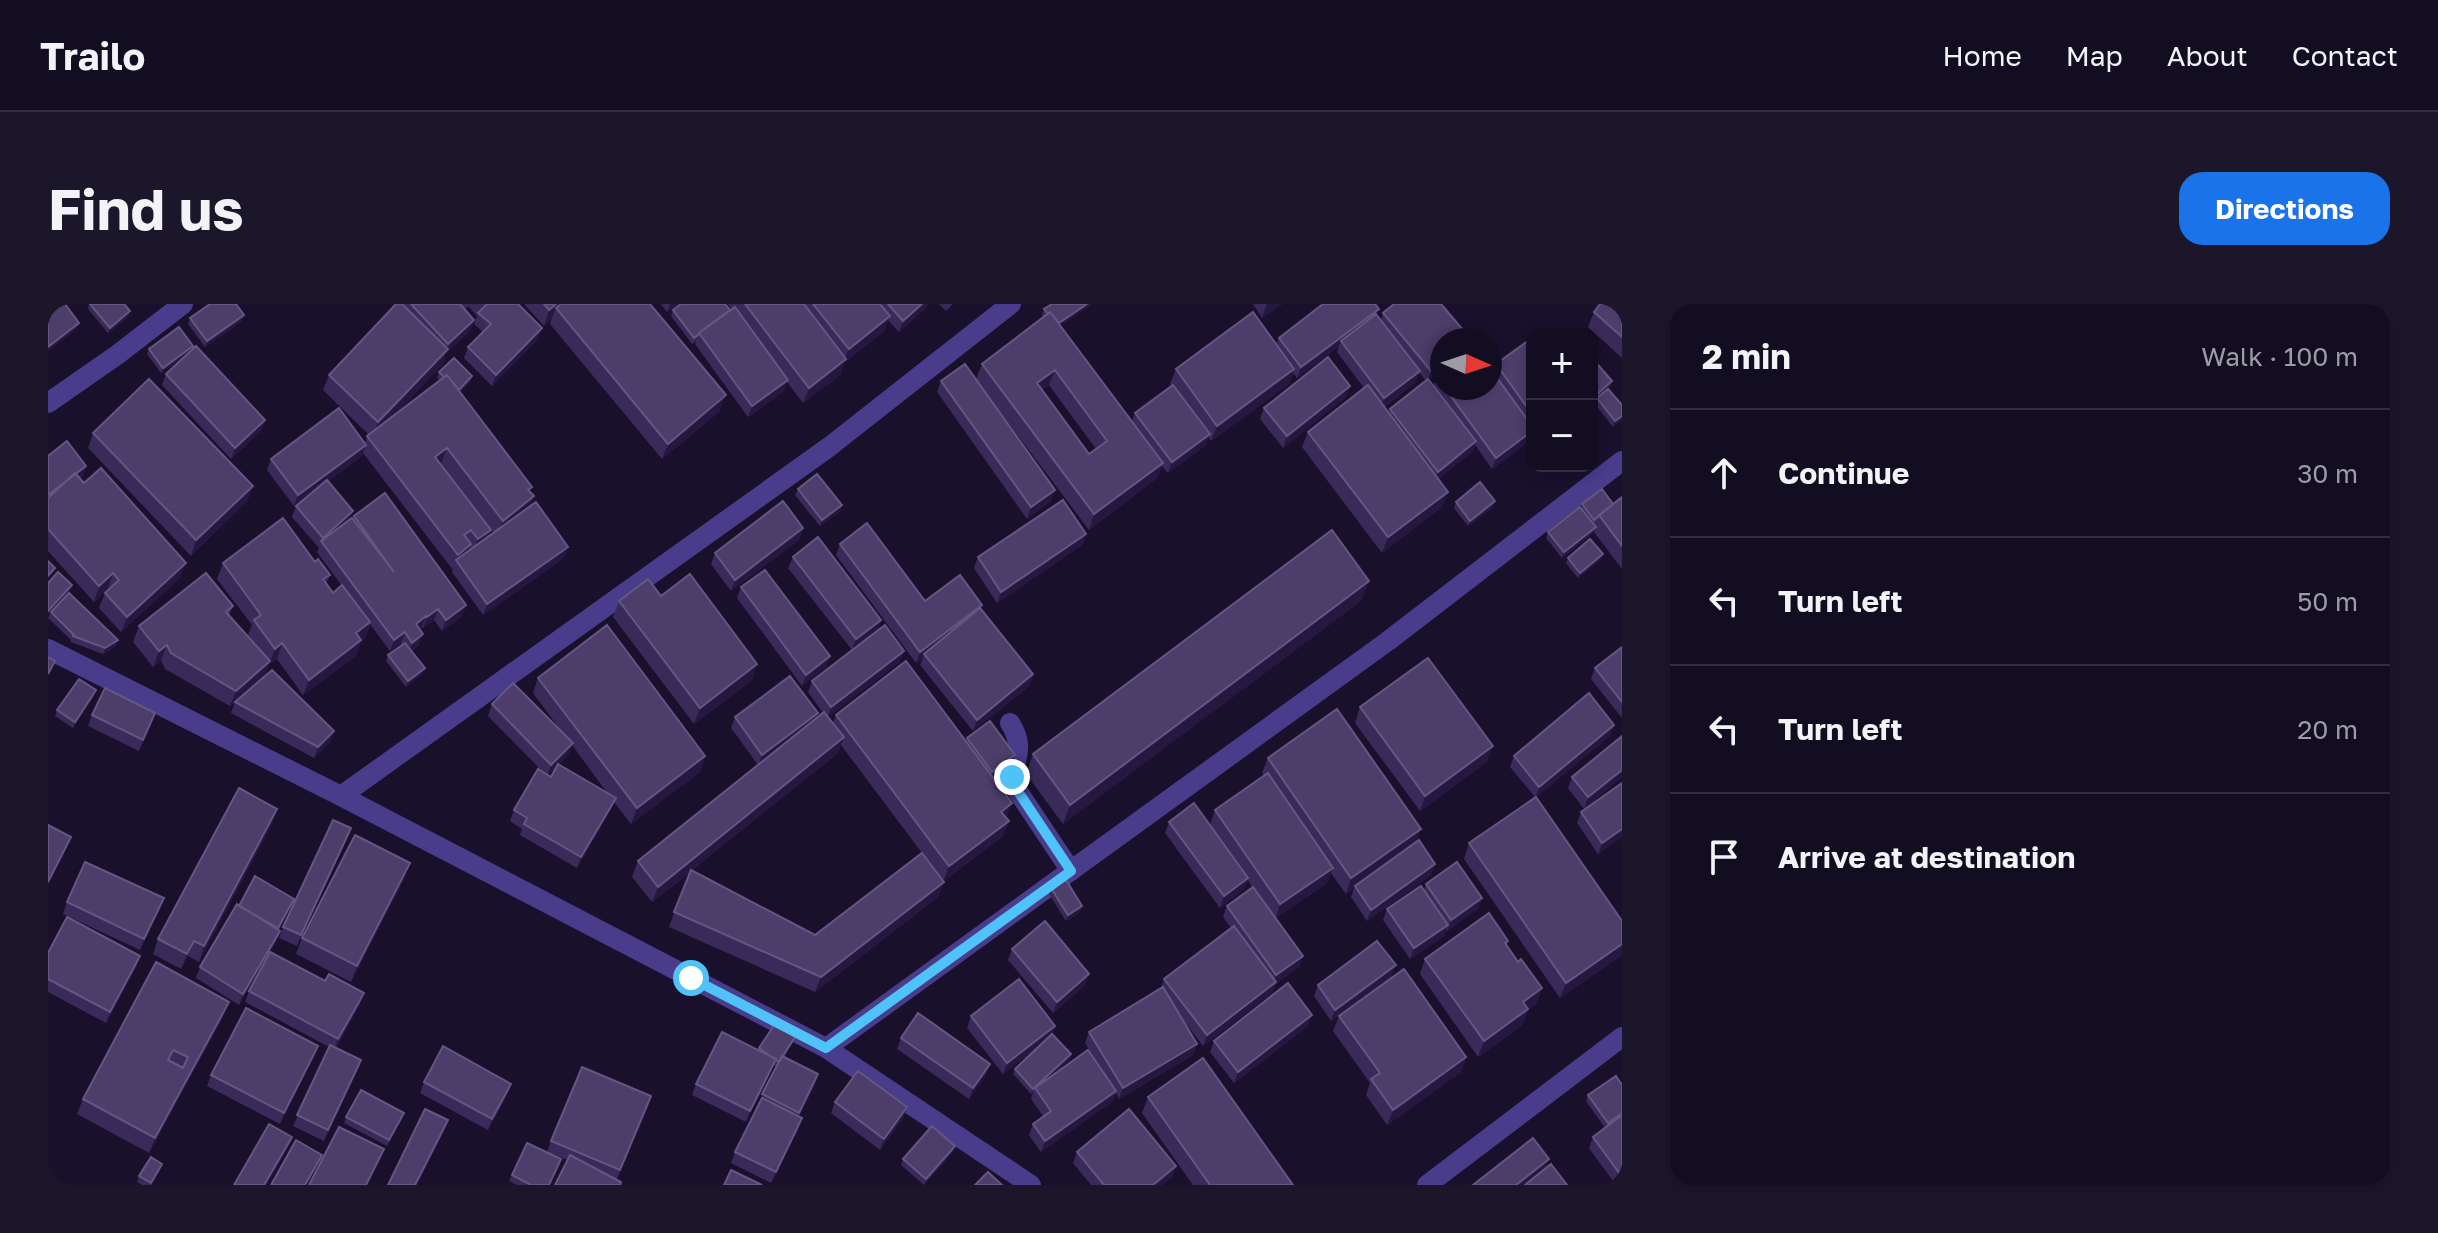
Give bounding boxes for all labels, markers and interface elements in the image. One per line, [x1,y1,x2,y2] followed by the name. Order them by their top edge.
[40,33,145,78] text: Trailo
[1943,39,2022,72] text: Home
[2066,39,2123,72] text: Map
[2167,39,2248,72] text: About
[2292,39,2398,72] text: Contact
[2179,172,2390,245] button: Directions
[48,175,244,242] text: Find us
[1430,328,1502,400] north arrow
[1526,328,1598,472] map controls
[1526,328,1598,400] button: +
[1702,336,1791,376] text: 2 min
[2201,341,2358,372] text: Walk · 100 m
[1526,400,1598,472] button: −
[1702,451,1746,495] icon: ahead
[1778,455,1909,491] text: Continue
[2297,458,2358,489] text: 30 m
[1702,579,1746,623] icon: left
[1778,583,1903,619] text: Turn left
[2297,586,2358,617] text: 50 m
[1702,707,1746,751] icon: left
[1778,711,1903,747] text: Turn left
[2297,714,2358,745] text: 20 m
[994,759,1030,795] route end
[1702,835,1746,879] icon: arrive
[1778,839,2075,875] text: Arrive at destination
[673,960,709,996] route start

